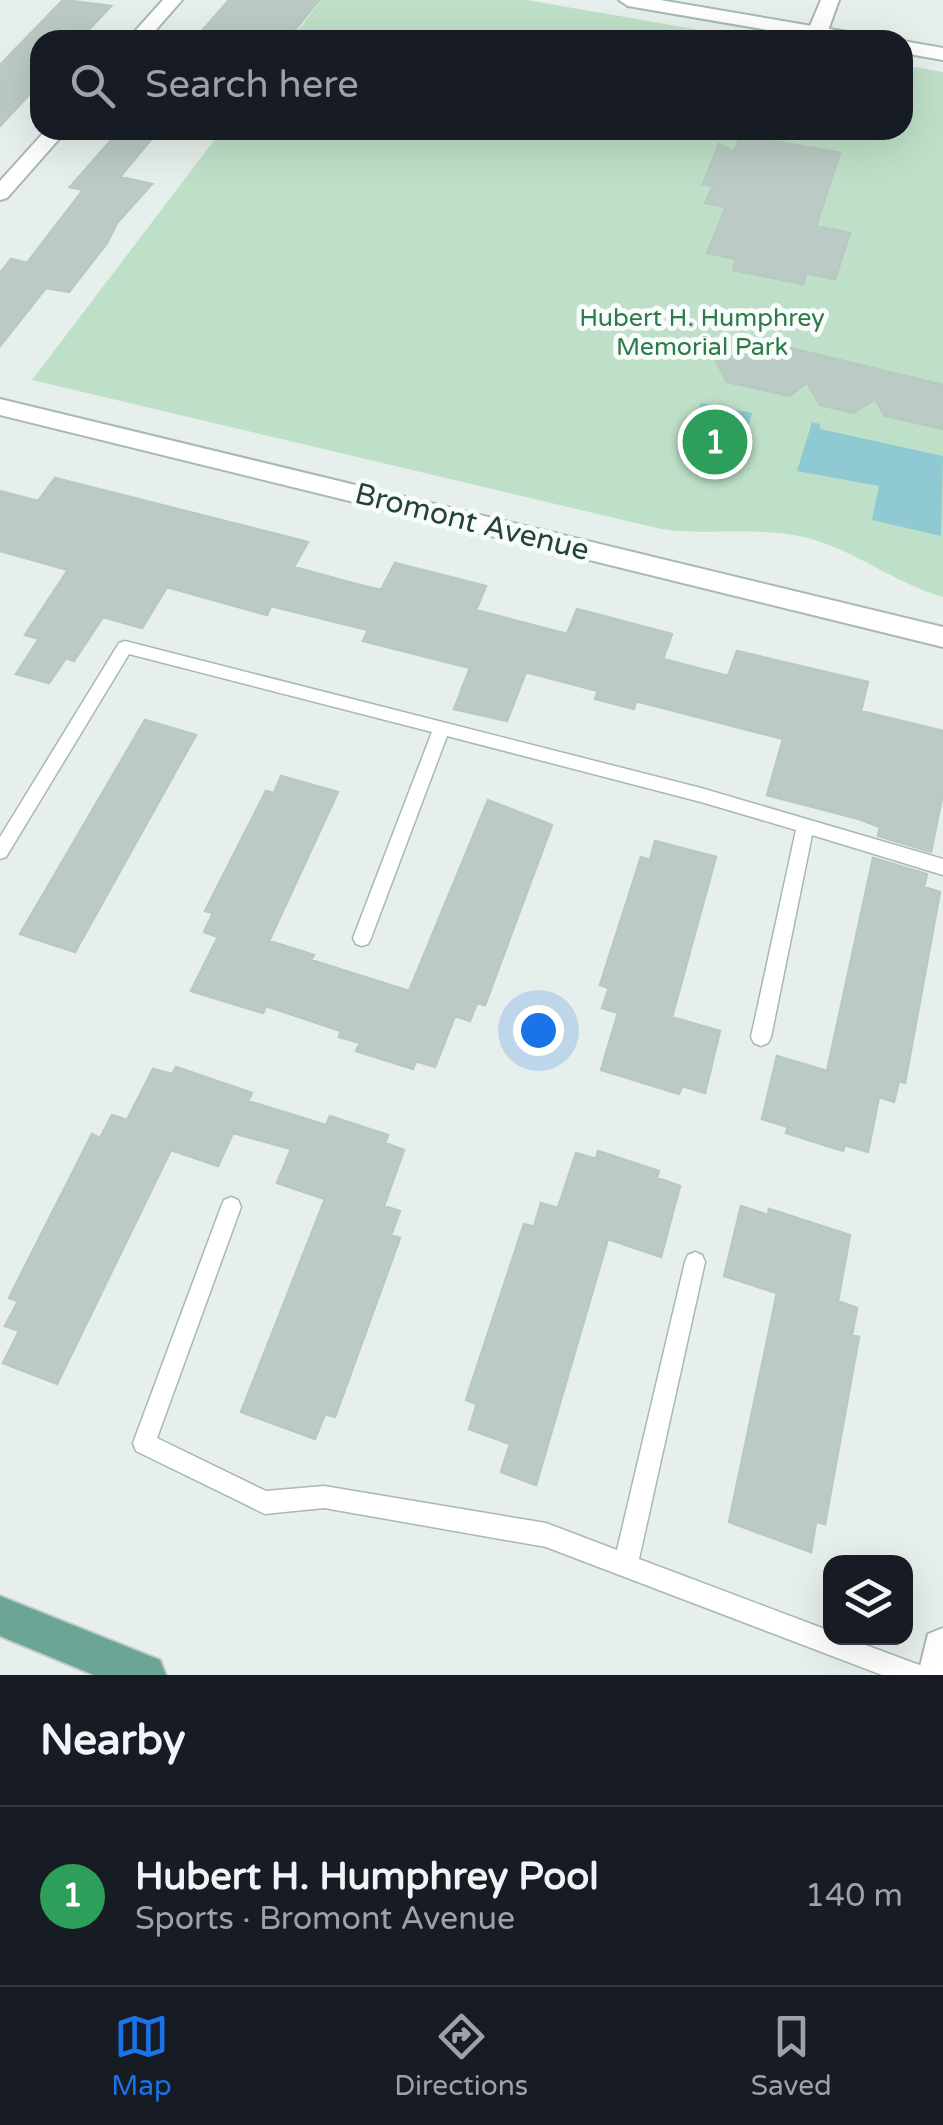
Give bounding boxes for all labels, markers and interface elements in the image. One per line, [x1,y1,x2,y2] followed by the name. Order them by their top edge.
[30,30,913,140] search box
[65,58,120,113] icon: search
[145,62,359,108] text: Search here
[579,303,825,362] park label: Hubert H. Humphrey Memorial Park
[682,404,748,480] pin: 1
[351,475,593,569] street label: Bromont Avenue
[513,1005,564,1056] your location
[823,1555,913,1645] map controls
[823,1555,913,1645] button: layers
[40,1715,185,1766] text: Nearby
[135,1854,599,1900] text: Hubert H. Humphrey Pool
[62,1877,83,1915] text: 1
[805,1877,903,1915] text: 140 m
[135,1900,515,1938] text: Sports · Bromont Avenue
[111,2009,172,2103] tab: Map
[394,2009,528,2103] tab: Directions
[751,2009,832,2103] tab: Saved

